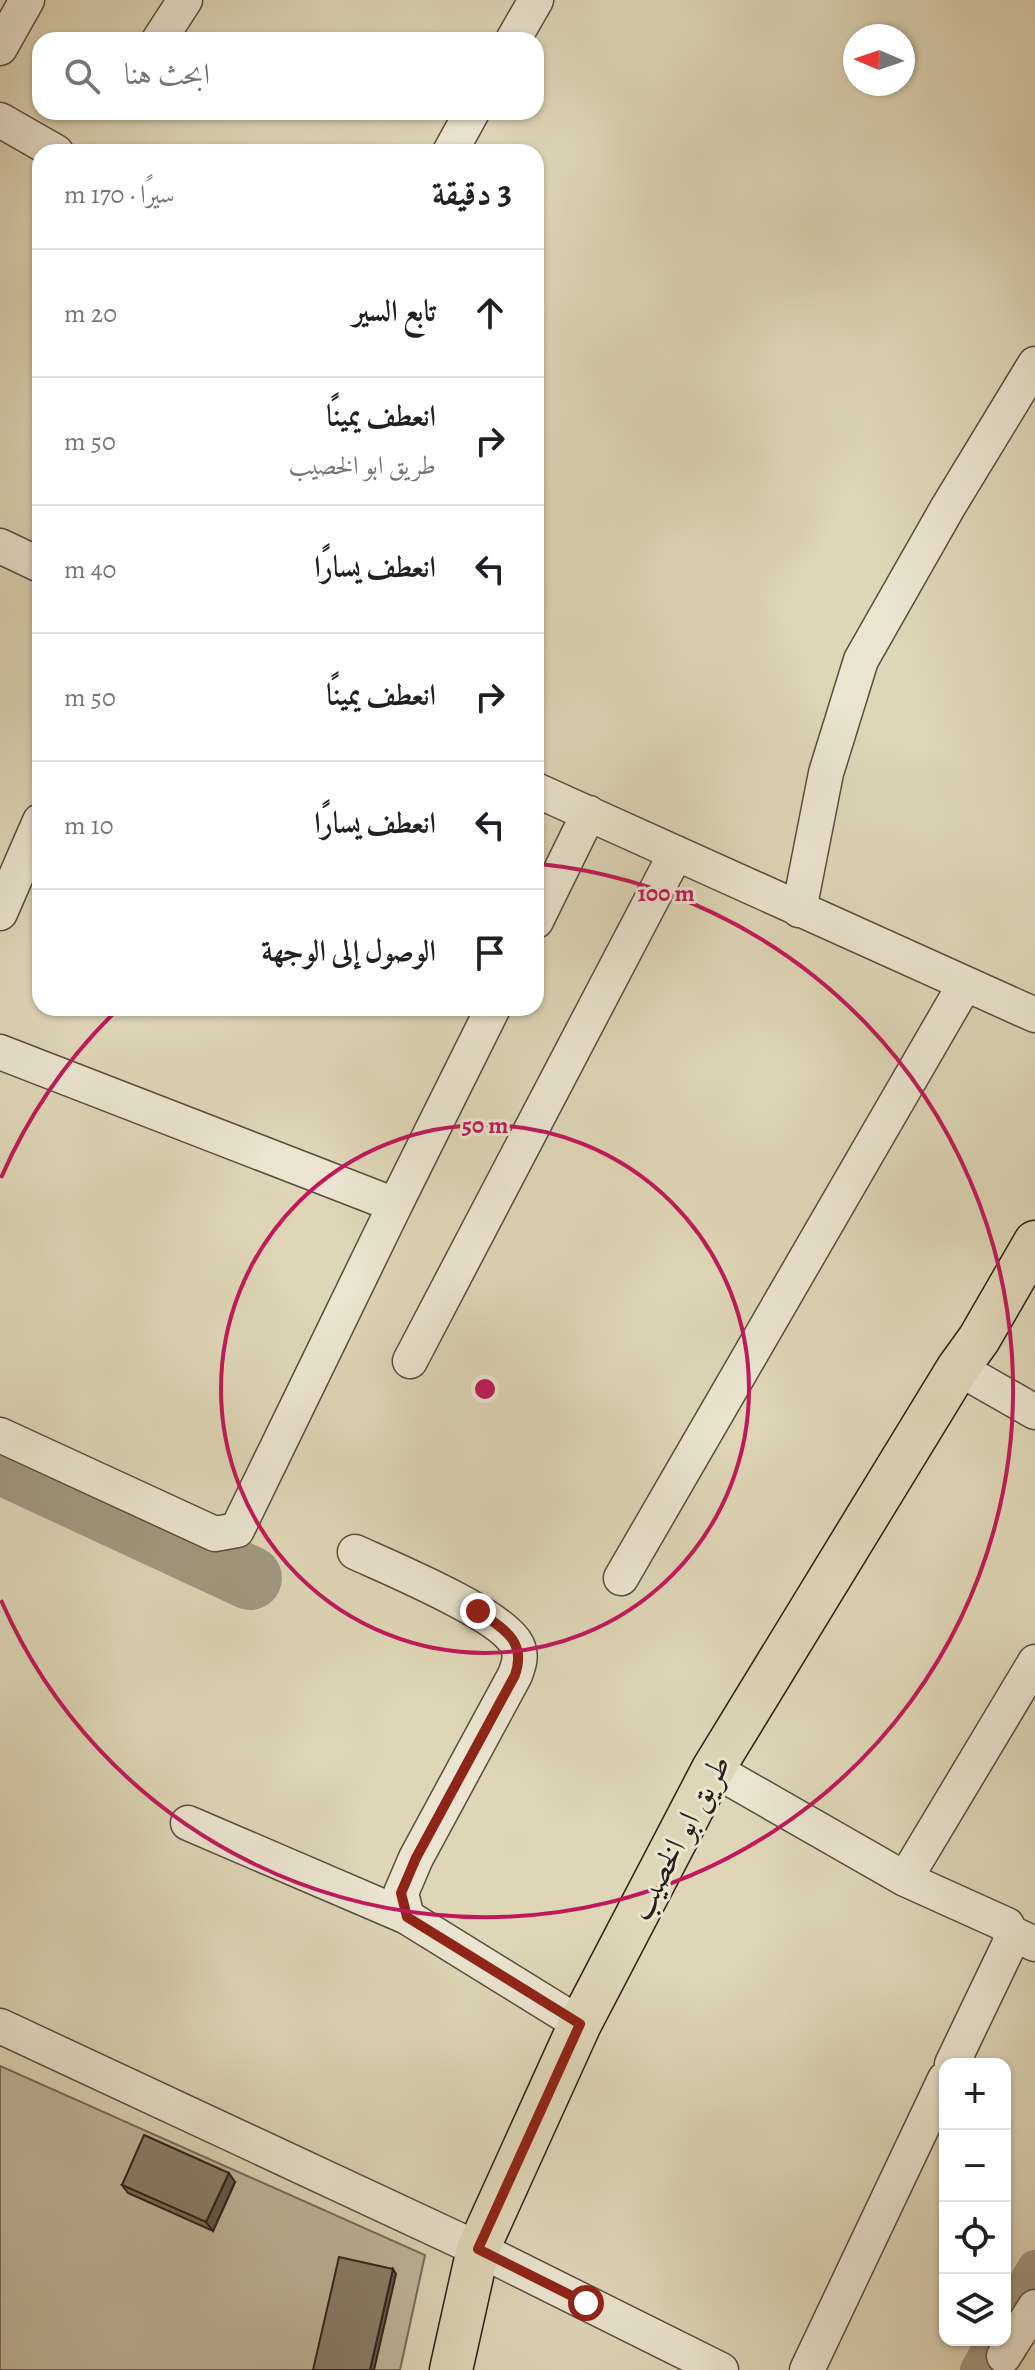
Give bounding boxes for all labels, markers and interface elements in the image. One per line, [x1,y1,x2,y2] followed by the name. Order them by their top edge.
[843,24,915,96] north arrow
[32,32,544,120] search box
[60,54,104,98] icon: search
[124,54,210,94] text: ابحث هنا
[432,169,512,216] text: 3 دقيقة
[64,177,175,212] text: سيرًا · 170 m
[352,291,436,331] text: تابع السير
[468,291,512,335] icon: ahead
[64,296,117,331] text: 20 m
[326,396,436,436] text: انعطف يمينًا
[468,419,512,463] icon: right
[64,424,116,459] text: 50 m
[288,448,436,483] text: طريق ابو الخصيب
[314,547,436,587] text: انعطف يسارًا
[468,547,512,591] icon: left
[64,552,116,587] text: 40 m
[326,675,436,715] text: انعطف يمينًا
[468,675,512,719] icon: right
[64,680,116,715] text: 50 m
[314,803,436,843] text: انعطف يسارًا
[468,803,512,847] icon: left
[64,808,114,843] text: 10 m
[637,877,695,909] text: 100 m
[261,931,436,971] text: الوصول إلى الوجهة
[468,931,512,975] icon: arrive
[462,1109,508,1141] text: 50 m
[471,1375,499,1403] centre of rings
[460,1593,496,1629] route end
[617,1747,741,1927] street label: طريق ابو الخصيب
[939,2058,1011,2346] map controls
[939,2058,1011,2130] button: +
[939,2130,1011,2202] button: −
[939,2202,1011,2274] button: locate
[939,2274,1011,2346] button: layers
[568,2285,604,2321] route start

